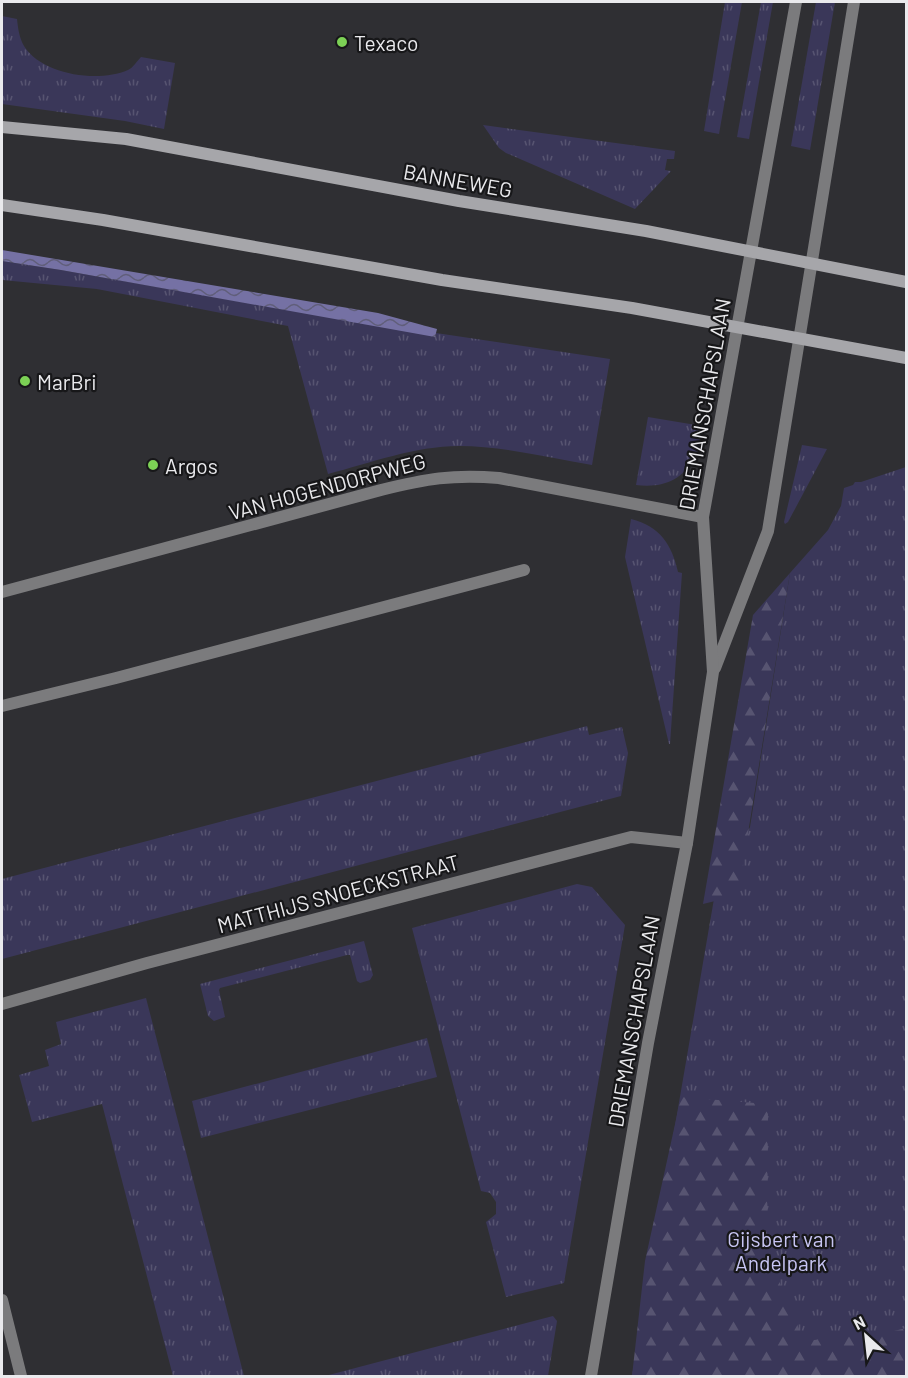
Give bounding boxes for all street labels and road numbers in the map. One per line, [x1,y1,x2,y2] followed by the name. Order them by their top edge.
[402,158,514,202] street label: BANNEWEG
[673,296,735,512] street label: DRIEMANSCHAPSLAAN
[226,448,428,524] street label: VAN HOGENDORPWEG
[214,849,462,937] street label: MATTHIJS SNOECKSTRAAT
[602,913,664,1129] street label: DRIEMANSCHAPSLAAN

